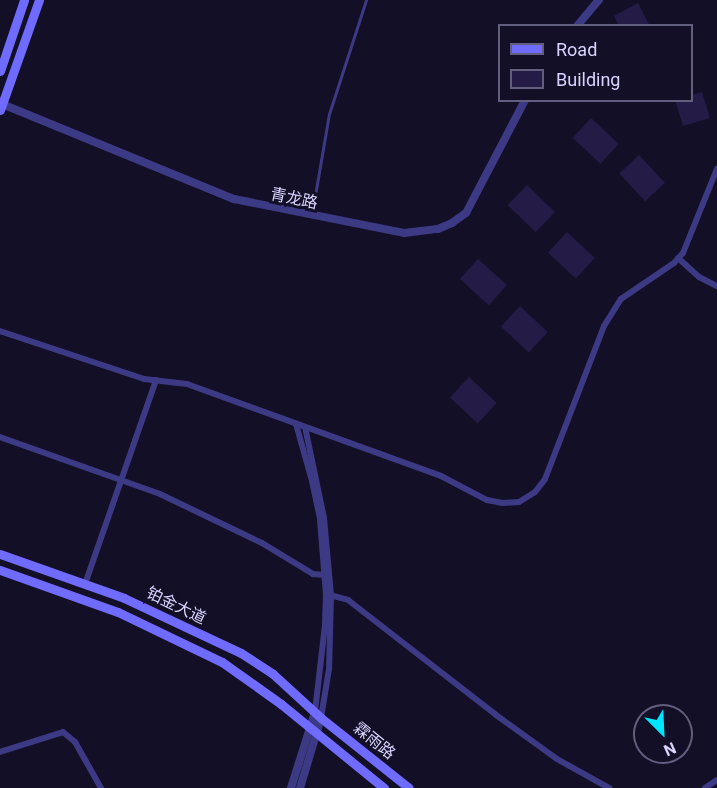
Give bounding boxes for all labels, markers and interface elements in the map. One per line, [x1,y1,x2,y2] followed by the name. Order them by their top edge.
[498,24,693,102] legend
[556,39,597,60] text: Road
[556,69,620,90] text: Building
[269,185,319,213] street label: 青龙路
[143,583,209,629] street label: 铂金大道
[633,704,693,764] north arrow
[349,718,399,764] street label: 霖雨路
[661,738,679,760] text: N

